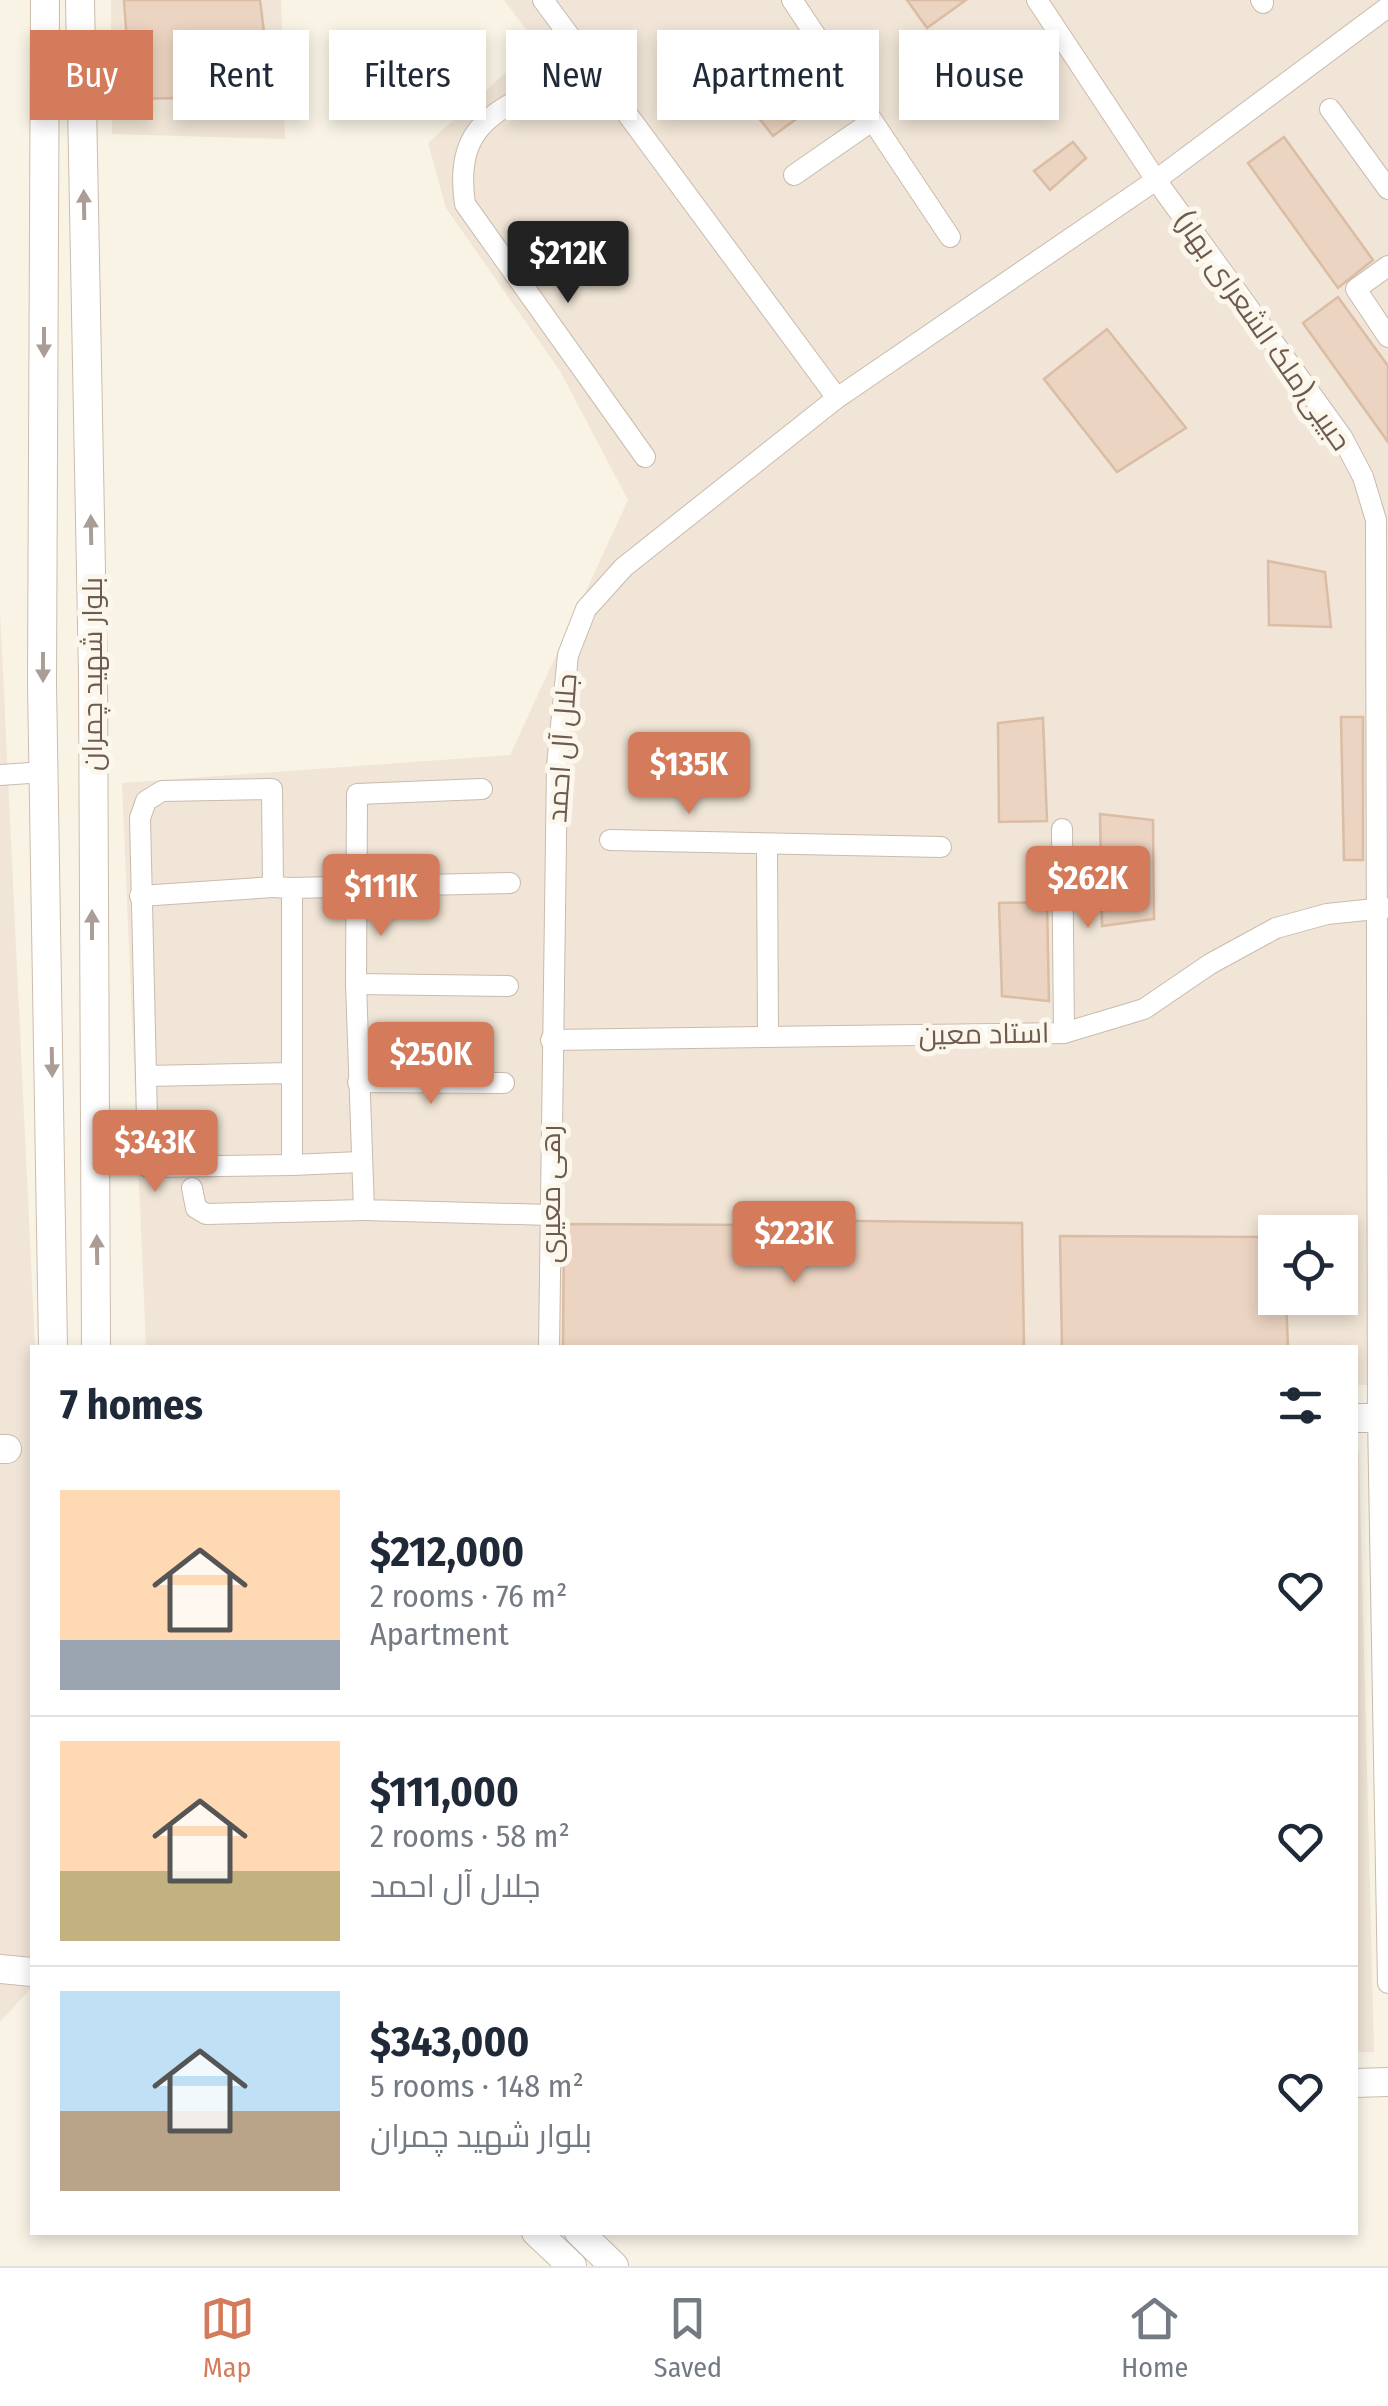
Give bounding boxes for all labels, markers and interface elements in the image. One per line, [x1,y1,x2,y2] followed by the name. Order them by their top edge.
[30,30,153,120] chip: Buy
[173,30,309,120] chip: Rent
[329,30,486,120] chip: Filters
[506,30,637,120] chip: New
[657,30,879,120] chip: Apartment
[899,30,1059,120] chip: House
[76,189,92,221] one-way arrow
[1168,205,1358,457] street label: حبیبی(ملک الشعرای بهار)
[498,221,638,306] pin: $212K
[530,234,606,272] text: $212K
[35,327,51,359] one-way arrow
[82,514,98,546] one-way arrow
[76,577,111,771] street label: بلوار شهید چمران
[35,652,51,684] one-way arrow
[540,672,584,824] street label: جلال آل احمد
[619,732,759,817] pin: $135K
[650,745,728,783] text: $135K
[1018,846,1158,931] pin: $262K
[311,854,451,939] pin: $111K
[1048,859,1128,897] text: $262K
[345,867,417,905] text: $111K
[84,909,100,941] one-way arrow
[918,1016,1050,1052] street label: استاد معین
[361,1022,501,1107] pin: $250K
[390,1035,472,1073] text: $250K
[44,1047,60,1079] one-way arrow
[85,1110,225,1195] pin: $343K
[115,1123,195,1161] text: $343K
[534,1125,567,1263] street label: رهی معیری
[724,1201,864,1286] pin: $223K
[755,1214,833,1252] text: $223K
[1258,1215,1358,1315] map controls
[1258,1215,1358,1315] button: locate
[88,1234,104,1266] one-way arrow
[1273,1378,1328,1433] icon: filters
[60,1380,203,1430] text: 7 homes
[370,1527,524,1577] text: $212,000
[140,1530,260,1650] icon: home
[1273,1563,1328,1618] icon: heart
[370,1577,567,1615] text: 2 rooms · 76 m²
[370,1615,509,1653] text: Apartment
[370,1767,519,1817] text: $111,000
[140,1781,260,1901] icon: home
[1273,1814,1328,1869] icon: heart
[370,1817,570,1855] text: 2 rooms · 58 m²
[370,1867,541,1905] text: جلال آل احمد
[370,2017,529,2067] text: $343,000
[140,2031,260,2151] icon: home
[1273,2064,1328,2119] icon: heart
[370,2067,584,2105] text: 5 rooms · 148 m²
[370,2117,592,2155] text: بلوار شهید چمران
[200,2291,255,2384] tab: Map
[654,2291,722,2384] tab: Saved
[1121,2291,1188,2384] tab: Home

